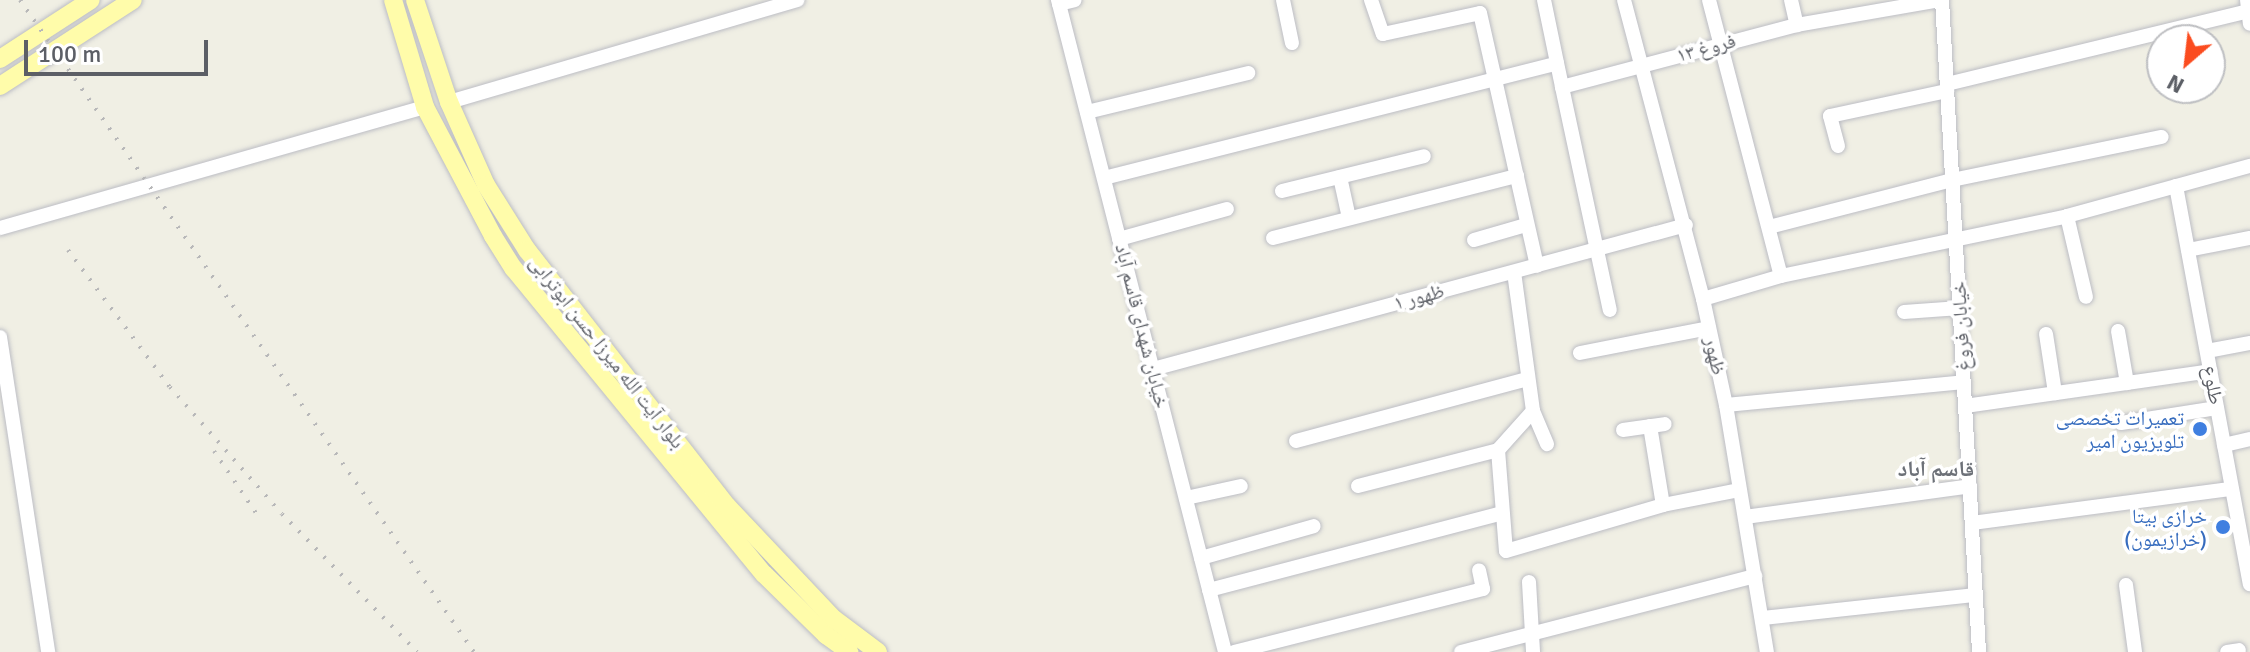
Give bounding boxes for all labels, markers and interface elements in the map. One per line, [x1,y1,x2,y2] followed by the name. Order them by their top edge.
[28,24,212,74] scale bar
[2146,24,2226,104] north arrow
[1674,29,1738,67] street label: فروغ ۱۳
[38,39,101,69] text: 100 m
[2162,68,2189,99] text: N
[1110,241,1174,411] street label: خیابان شهدای قاسم آباد
[524,251,690,453] street label: بلوار آیت الله میرزا حسن ابوترابی
[1391,279,1447,315] street label: ظهور ۱
[1947,281,1975,371] street label: خیابان فروغ
[1699,335,1731,377] street label: ظهور
[2198,363,2228,407] street label: طلوع
[2056,406,2184,453] place label: تعمیرات تخصصی تلویزیون امیر
[2191,420,2209,438] marker: تعمیرات تخصصی تلویزیون امیر
[1898,456,1974,482] district label: قاسم آباد
[2124,504,2207,551] place label: خرازی بیتا (خرازیمون)
[2214,518,2232,536] marker: خرازی بیتا (خرازیمون)

